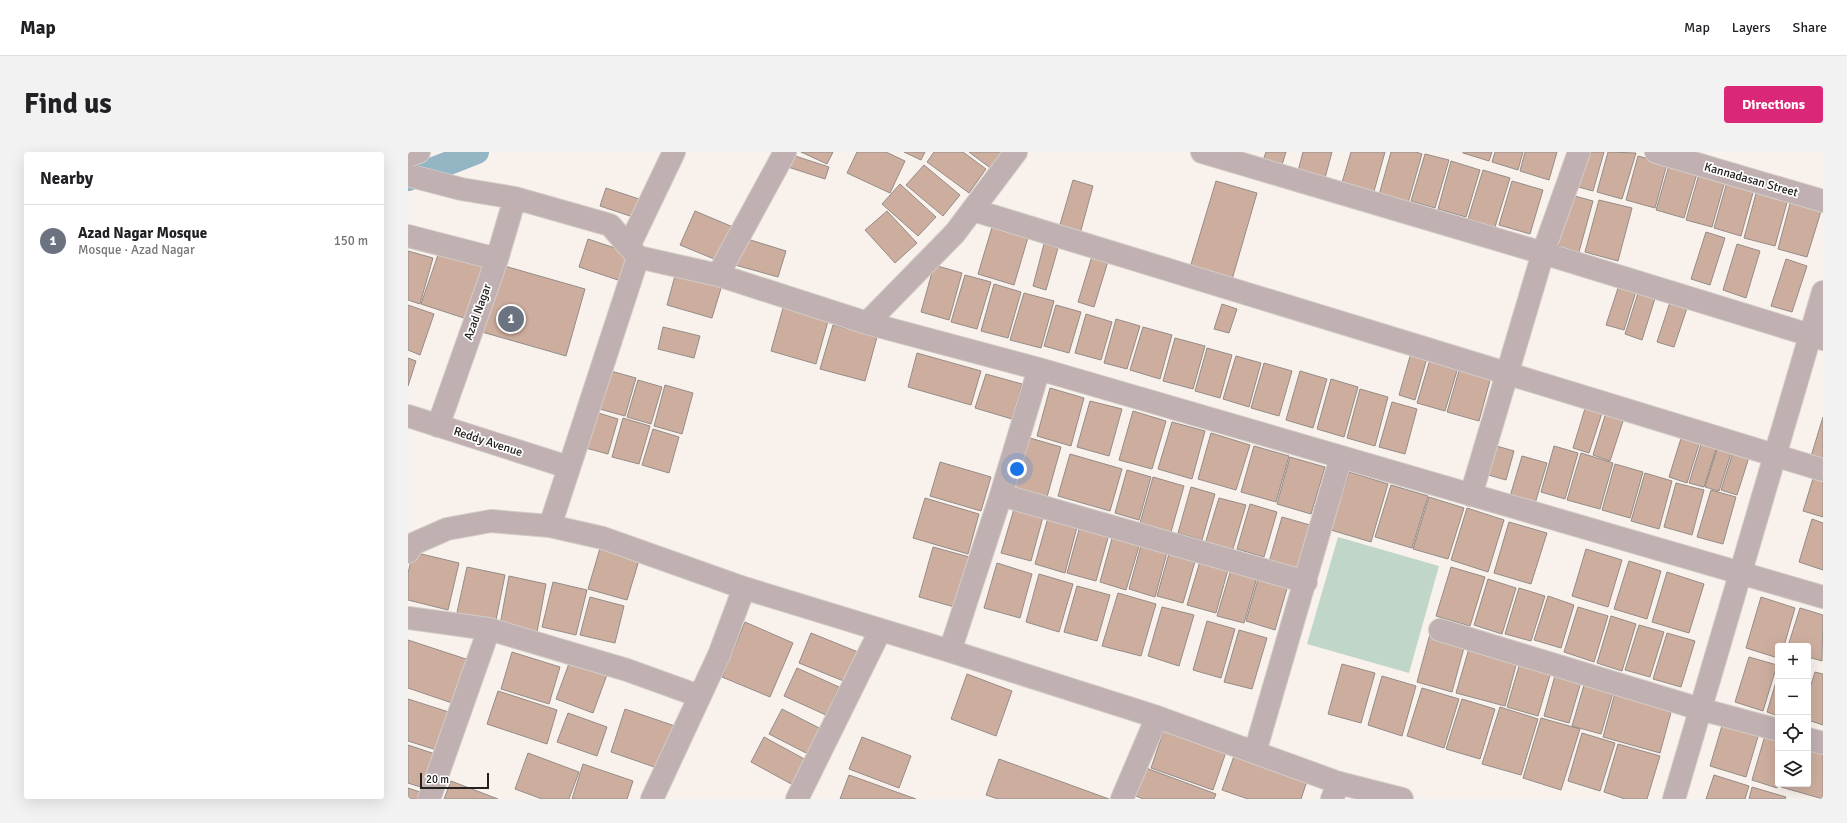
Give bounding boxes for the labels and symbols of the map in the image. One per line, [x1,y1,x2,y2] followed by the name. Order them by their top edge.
[1702,159,1800,201] street label: Kannadasan Street
[461,281,495,342] street label: Azad Nagar
[498,304,524,334] pin: 1
[452,424,524,460] street label: Reddy Avenue
[1007,459,1027,479] your location
[420,771,489,790] scale bar

